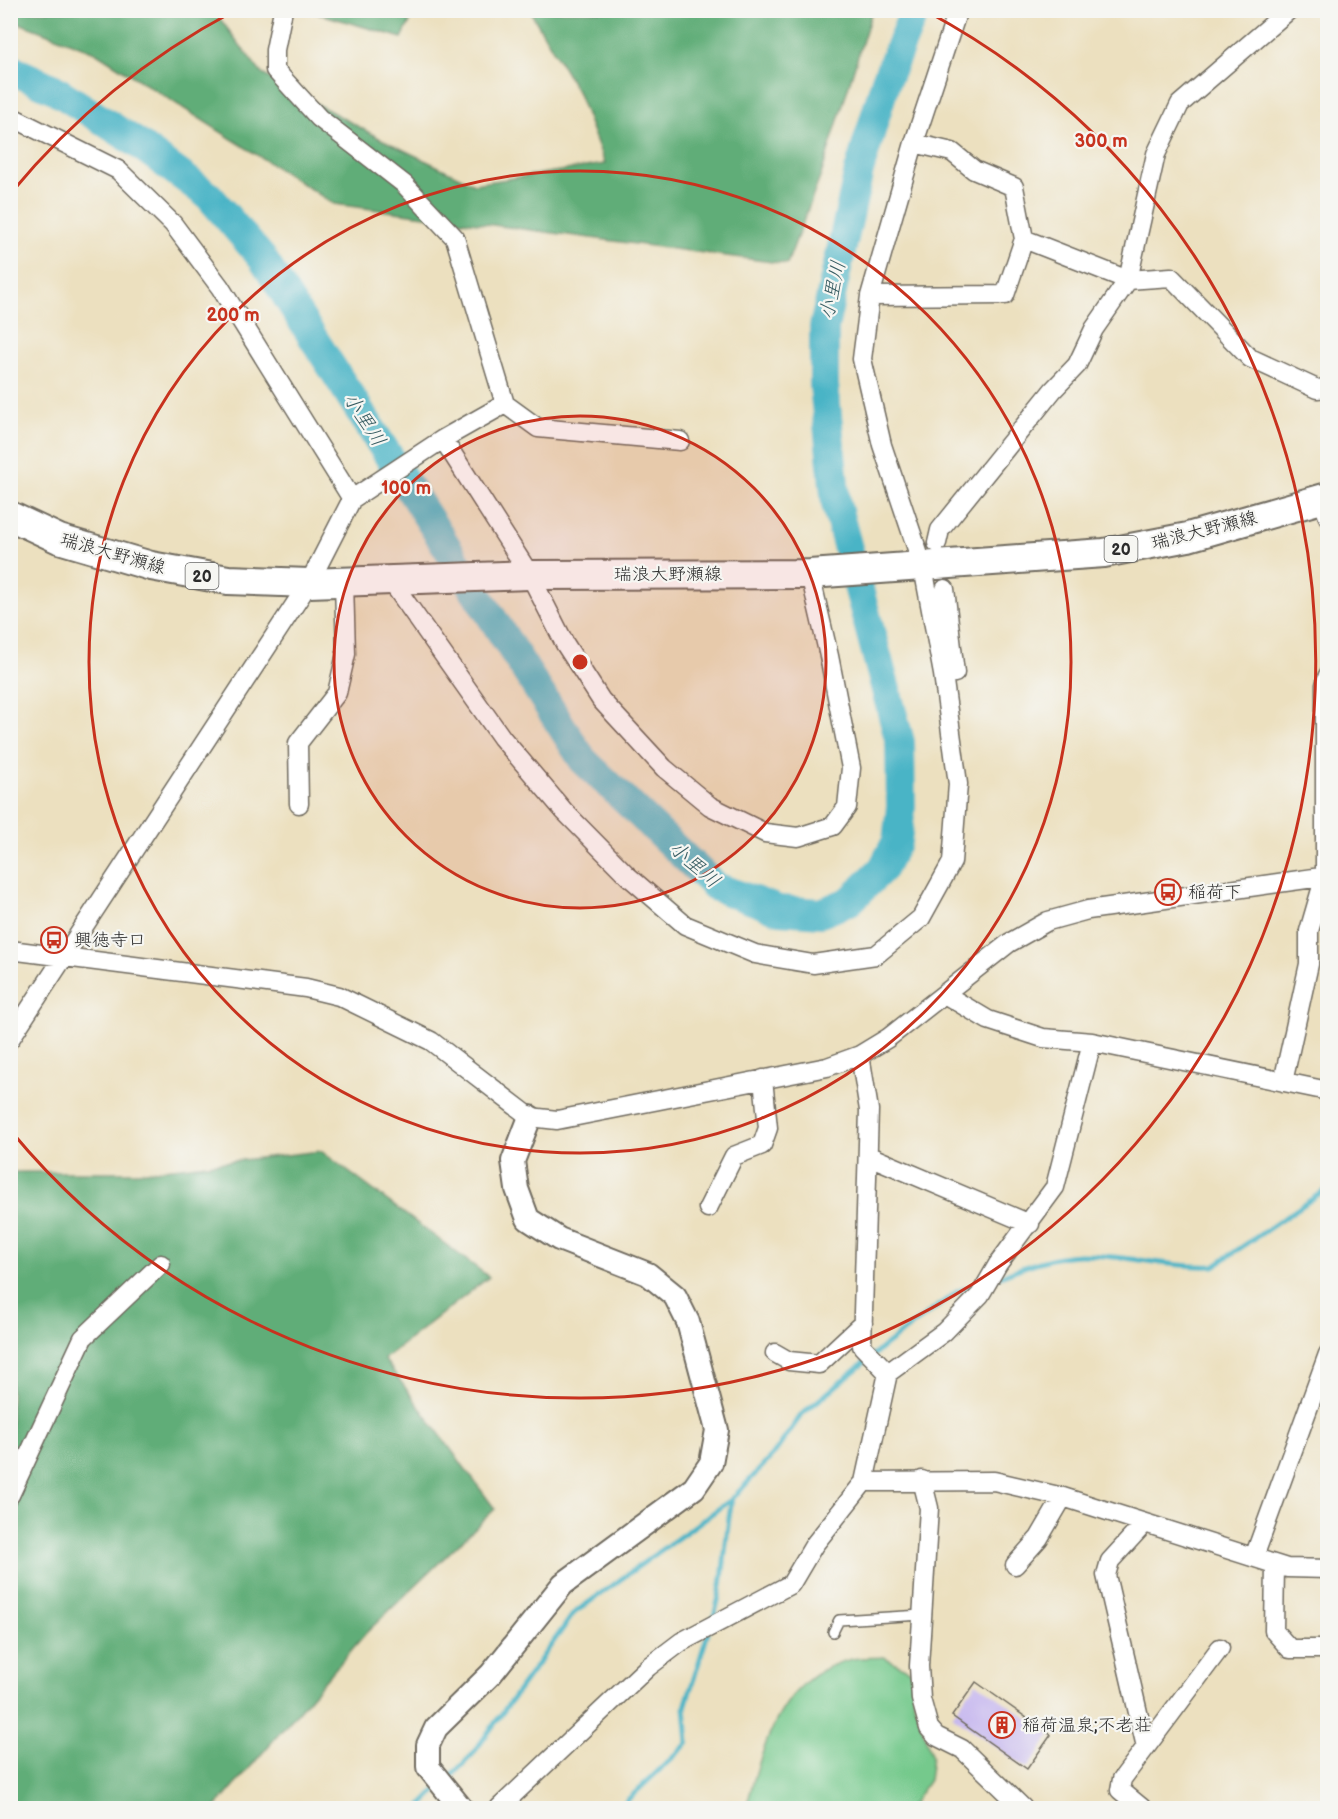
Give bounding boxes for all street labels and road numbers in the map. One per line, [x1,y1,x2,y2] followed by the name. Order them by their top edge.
[1149,507,1259,554] street label: 瑞浪大野瀬線
[58,529,168,578] street label: 瑞浪大野瀬線
[1104,536,1138,562] road number: 20
[186,563,218,589] road number: 20
[614,564,722,585] street label: 瑞浪大野瀬線

